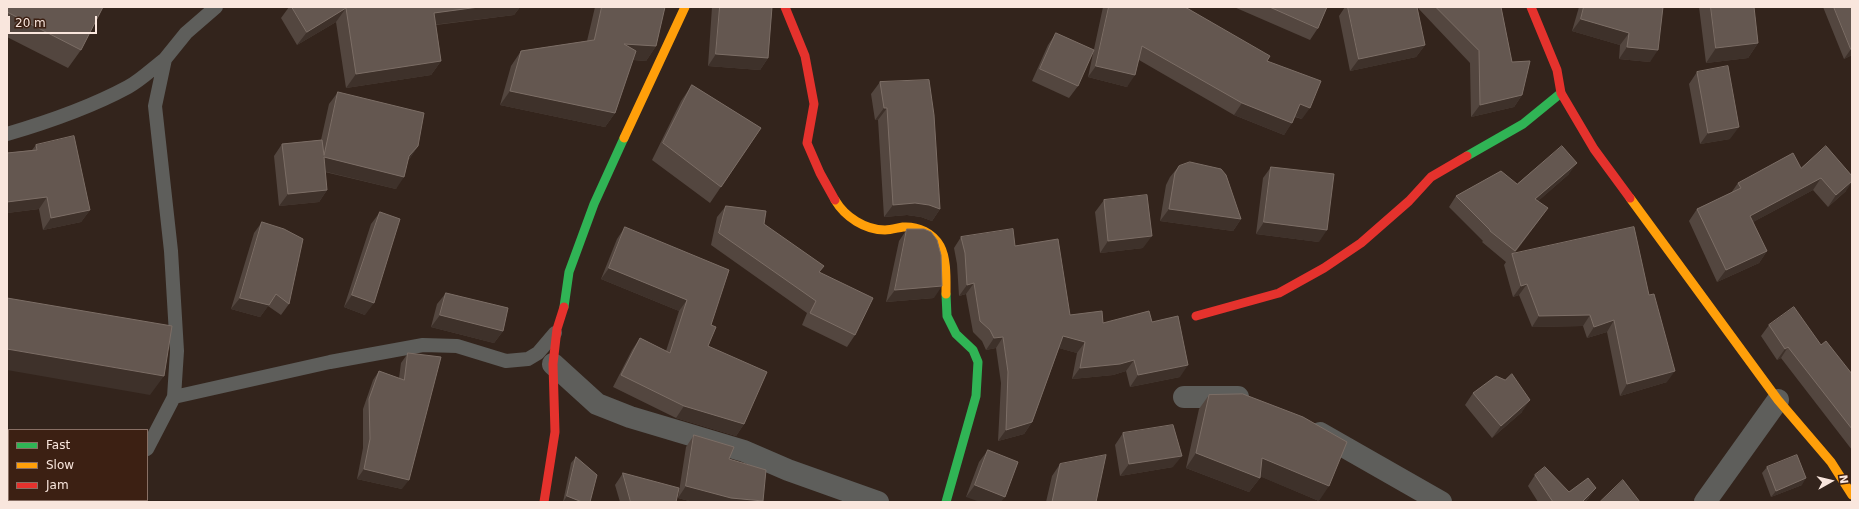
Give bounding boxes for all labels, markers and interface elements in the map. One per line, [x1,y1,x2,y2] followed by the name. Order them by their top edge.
[10,8,99,34] scale bar
[15,16,46,30] text: 20 m
[8,429,148,501] legend
[46,438,70,452] text: Fast
[46,458,74,472] text: Slow
[1811,461,1851,501] north arrow
[1836,474,1850,485] text: N
[46,478,69,492] text: Jam

